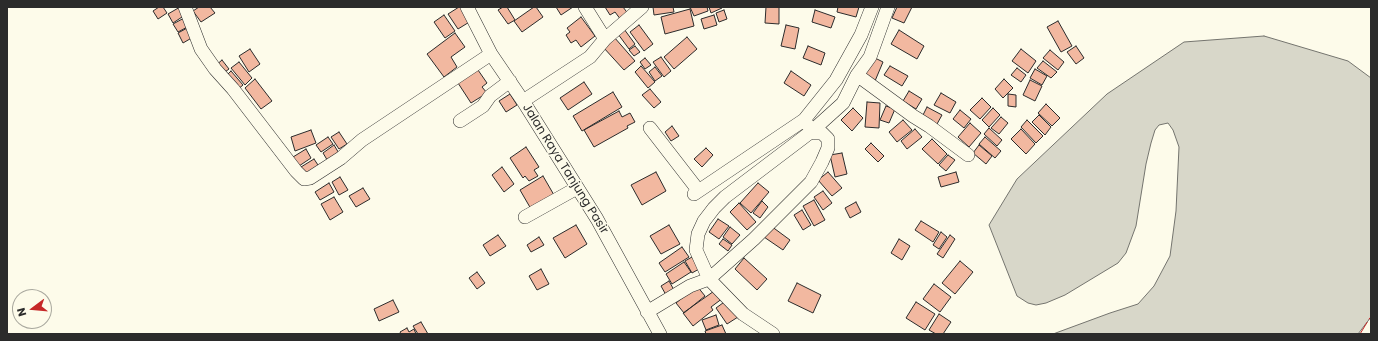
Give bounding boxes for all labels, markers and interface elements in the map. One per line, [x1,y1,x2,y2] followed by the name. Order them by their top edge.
[519,101,611,237] street label: Jalan Raya Tanjung Pasir
[12,289,52,329] north arrow
[13,306,30,318] text: N

